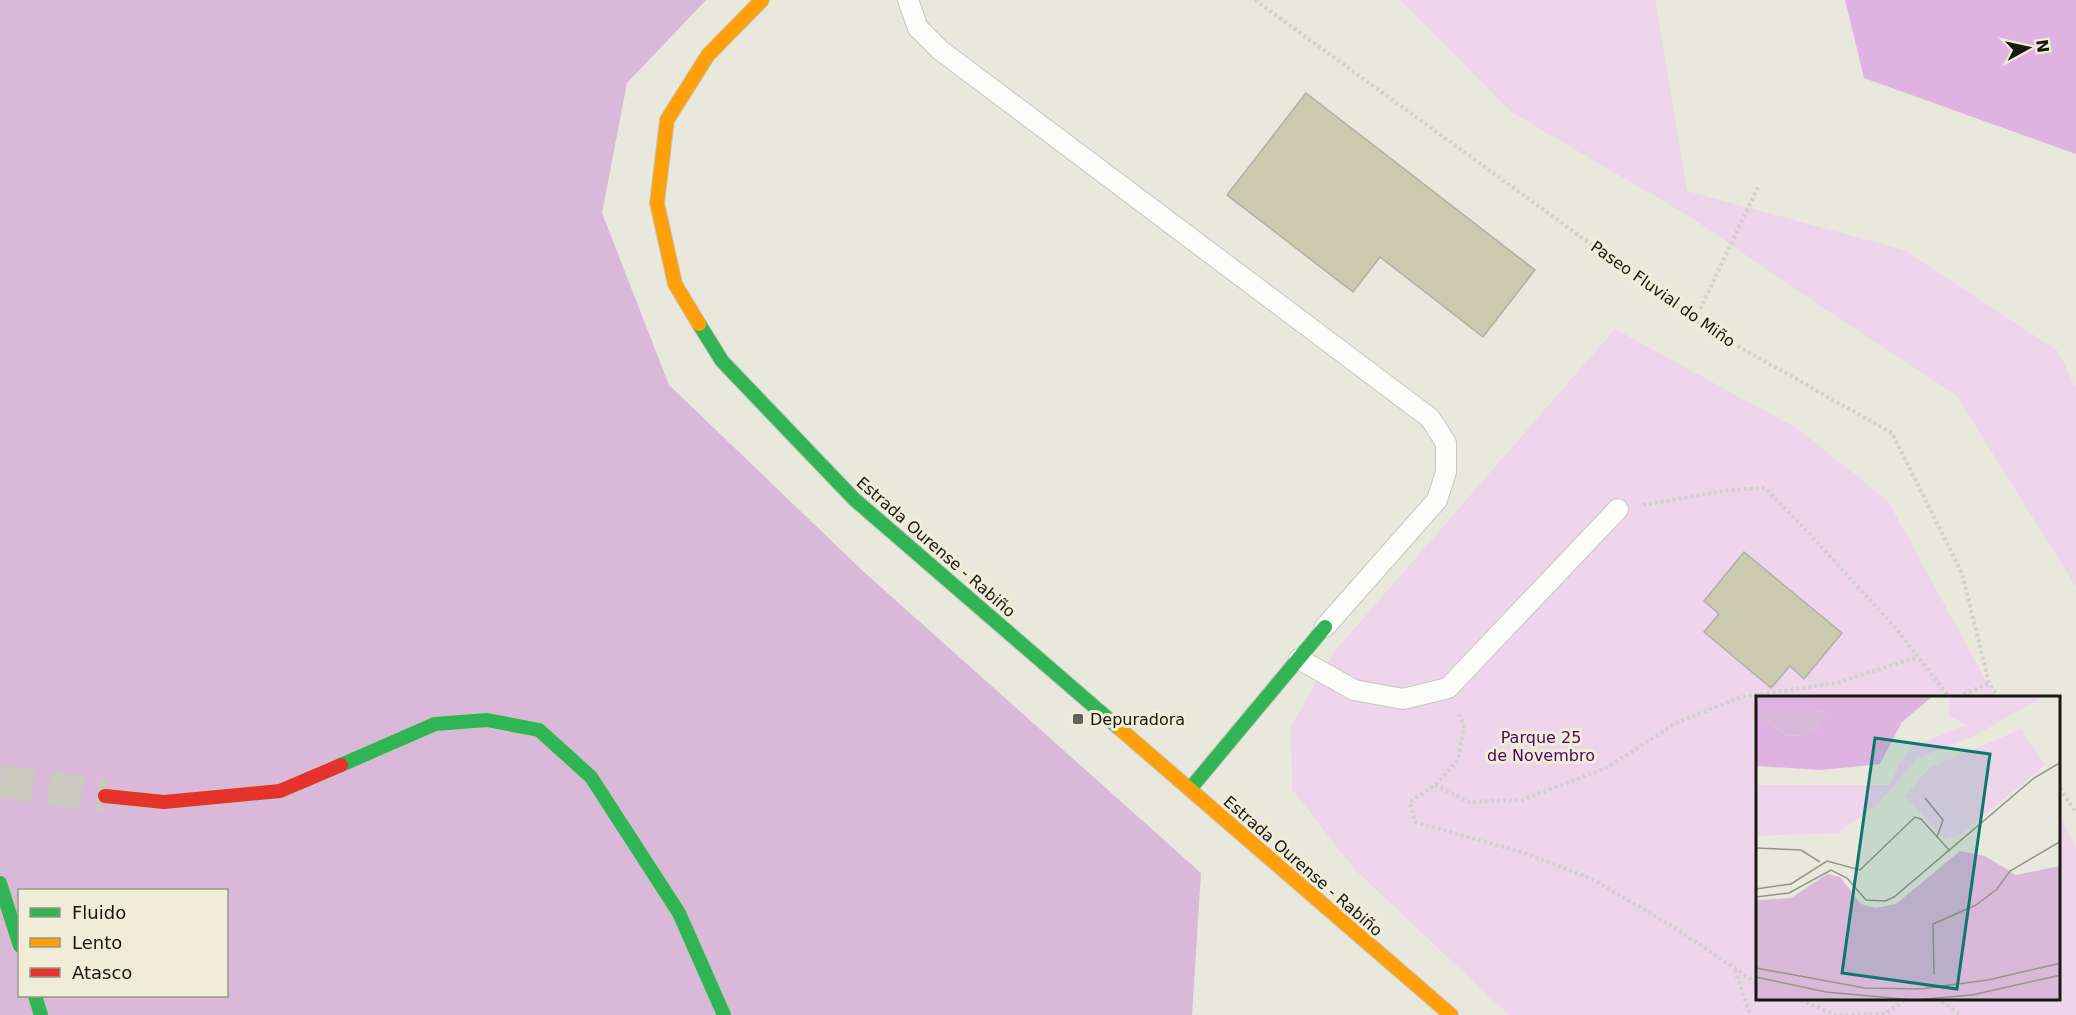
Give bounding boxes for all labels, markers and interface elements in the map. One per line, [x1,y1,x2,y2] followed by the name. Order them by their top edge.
[1998,18,2058,78] north arrow
[2032,38,2053,54] text: N
[1587,237,1739,351] street label: Paseo Fluvial do Miño
[853,473,1019,621] street label: Estrada Ourense - Rabiño
[1756,696,2061,1000] inset map
[1090,710,1185,729] place label: Depuradora
[1071,712,1085,726] marker: Depuradora
[1487,728,1595,765] park label: Parque 25 de Novembro
[1220,792,1386,940] street label: Estrada Ourense - Rabiño
[18,889,228,997] legend
[72,902,126,923] text: Fluido
[72,932,122,953] text: Lento
[72,962,132,983] text: Atasco

